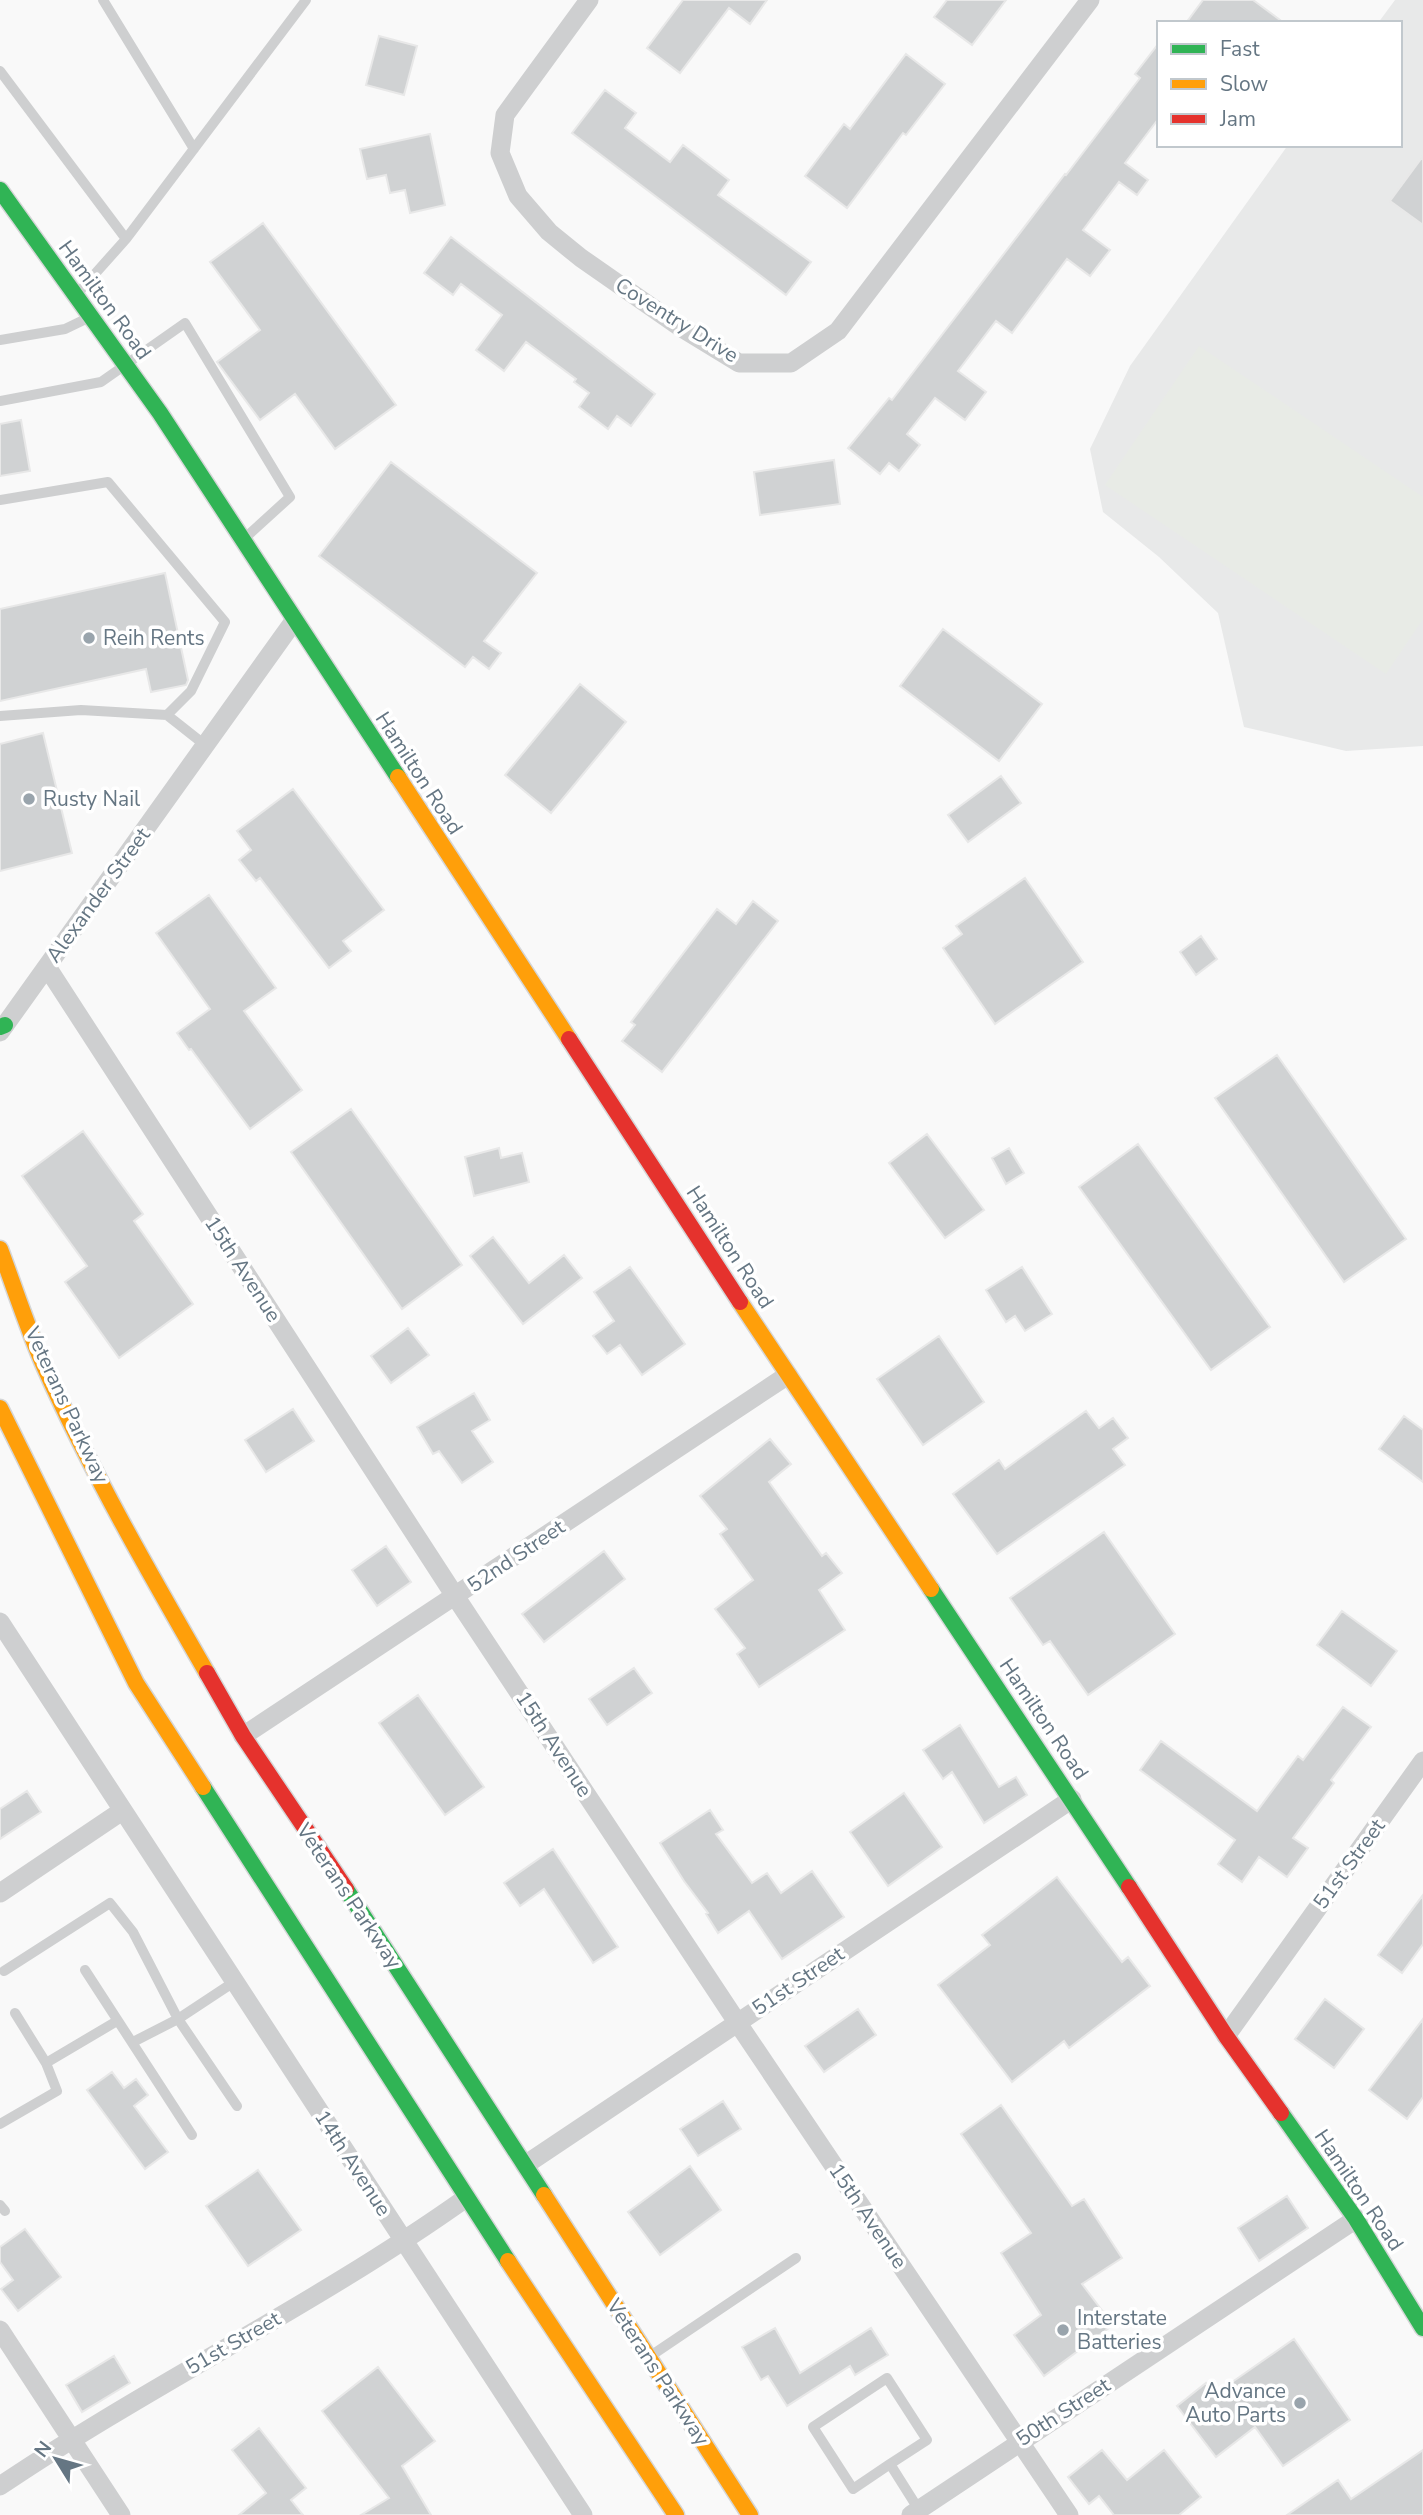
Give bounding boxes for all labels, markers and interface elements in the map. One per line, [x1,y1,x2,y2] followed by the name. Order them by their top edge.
[1157,21,1402,147] legend
[1220,35,1260,63] text: Fast
[1220,70,1269,98] text: Slow
[1219,105,1256,133] text: Jam
[52,235,158,365] street label: Hamilton Road
[610,271,744,369] street label: Coventry Drive
[103,624,205,652] place label: Reih Rents
[81,630,97,646] marker: Reih Rents
[369,706,469,840] street label: Hamilton Road
[43,785,141,813] place label: Rusty Nail
[21,791,37,807] marker: Rusty Nail
[40,821,157,968] street label: Alexander Street
[680,1180,780,1314] street label: Hamilton Road
[198,1210,288,1328] street label: 15th Avenue
[18,1321,116,1488] street label: Veterans Parkway
[462,1513,571,1599] street label: 52nd Street
[993,1653,1095,1785] street label: Hamilton Road
[509,1685,599,1803] street label: 15th Avenue
[1307,1813,1392,1915] street label: 51st Street
[289,1817,408,1974] street label: Veterans Parkway
[747,1940,850,2022] street label: 51st Street
[308,2104,398,2222] street label: 14th Avenue
[1308,2124,1410,2256] street label: Hamilton Road
[822,2158,914,2274] street label: 15th Avenue
[600,2292,716,2451] street label: Veterans Parkway
[180,2304,286,2381] street label: 51st Street
[1077,2304,1167,2356] place label: Interstate Batteries
[1055,2322,1071,2338] marker: Interstate Batteries
[1010,2371,1116,2453] street label: 50th Street
[1185,2377,1286,2429] place label: Advance Auto Parts
[1292,2395,1308,2411] marker: Advance Auto Parts
[21,2424,91,2494] north arrow
[29,2436,58,2463] text: N

